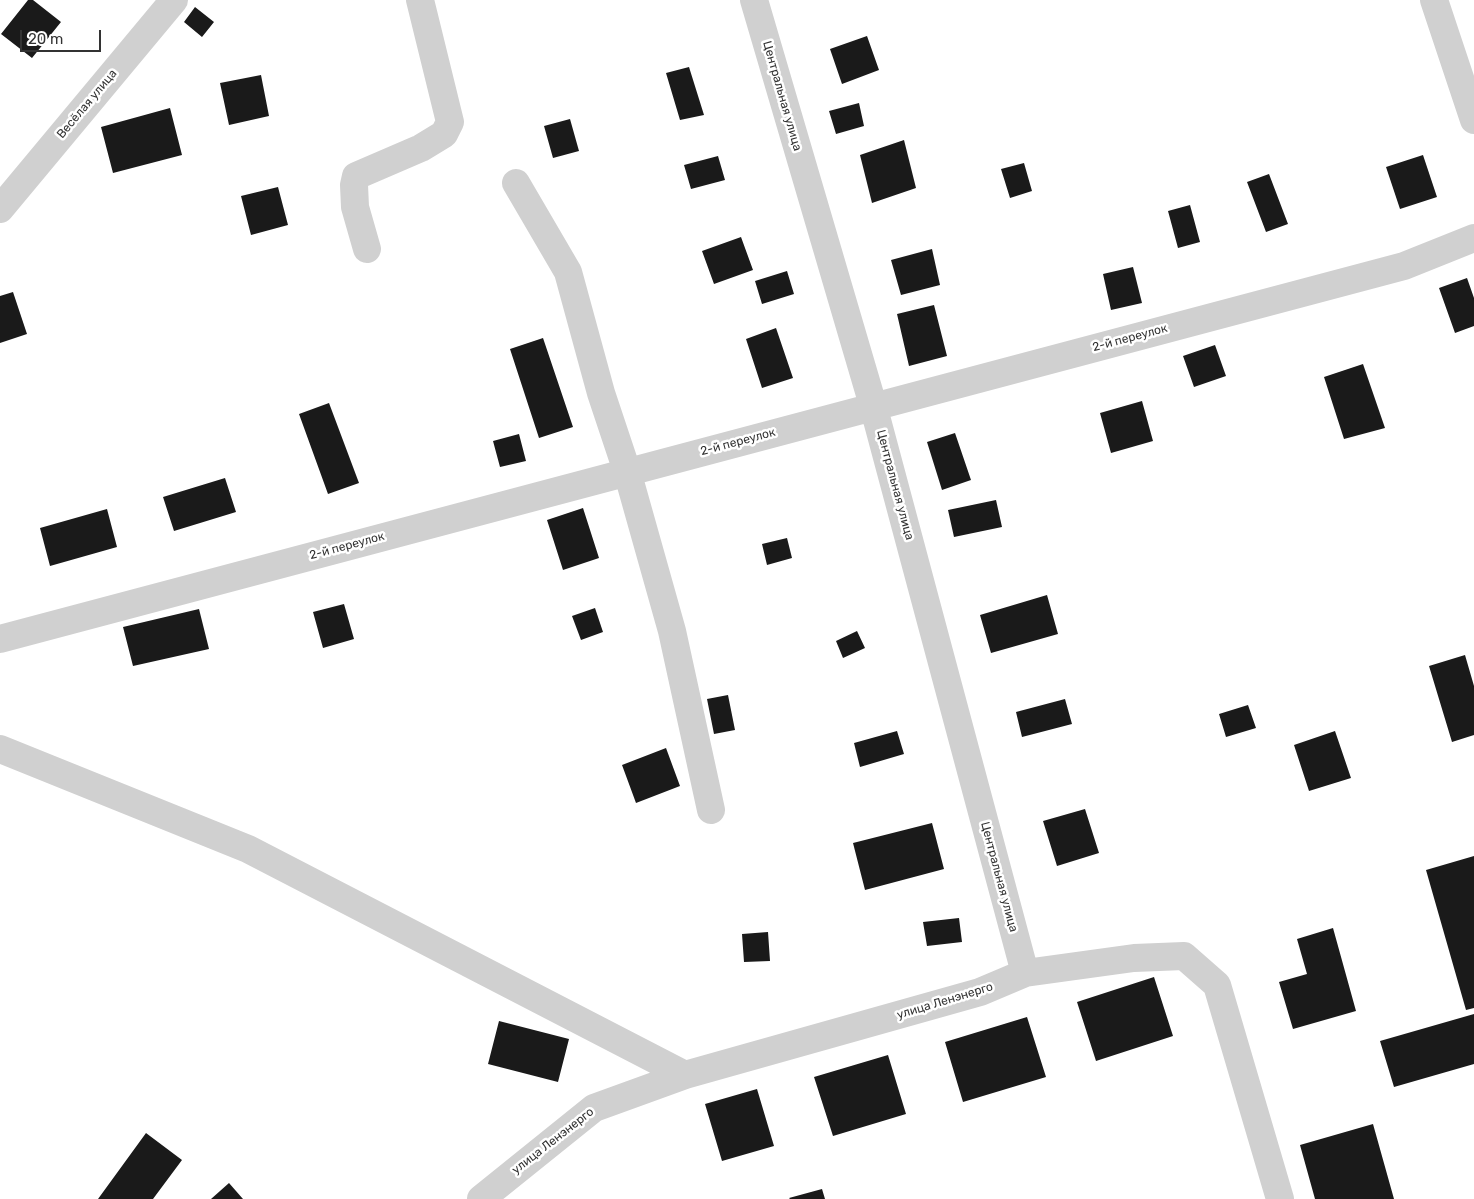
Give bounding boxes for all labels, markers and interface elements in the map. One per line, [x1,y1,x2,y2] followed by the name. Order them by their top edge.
[22,20,104,52] scale bar
[28,30,63,48] text: 20 m
[759,39,805,153] street label: Центральная улица
[54,67,120,141] street label: Весёлая улица
[1091,321,1169,355] street label: 2-й переулок
[699,425,777,459] street label: 2-й переулок
[873,428,917,542] street label: Центральная улица
[308,529,386,563] street label: 2-й переулок
[977,820,1021,934] street label: Центральная улица
[895,980,995,1022] street label: улица Ленэнерго
[509,1105,597,1177] street label: улица Ленэнерго

